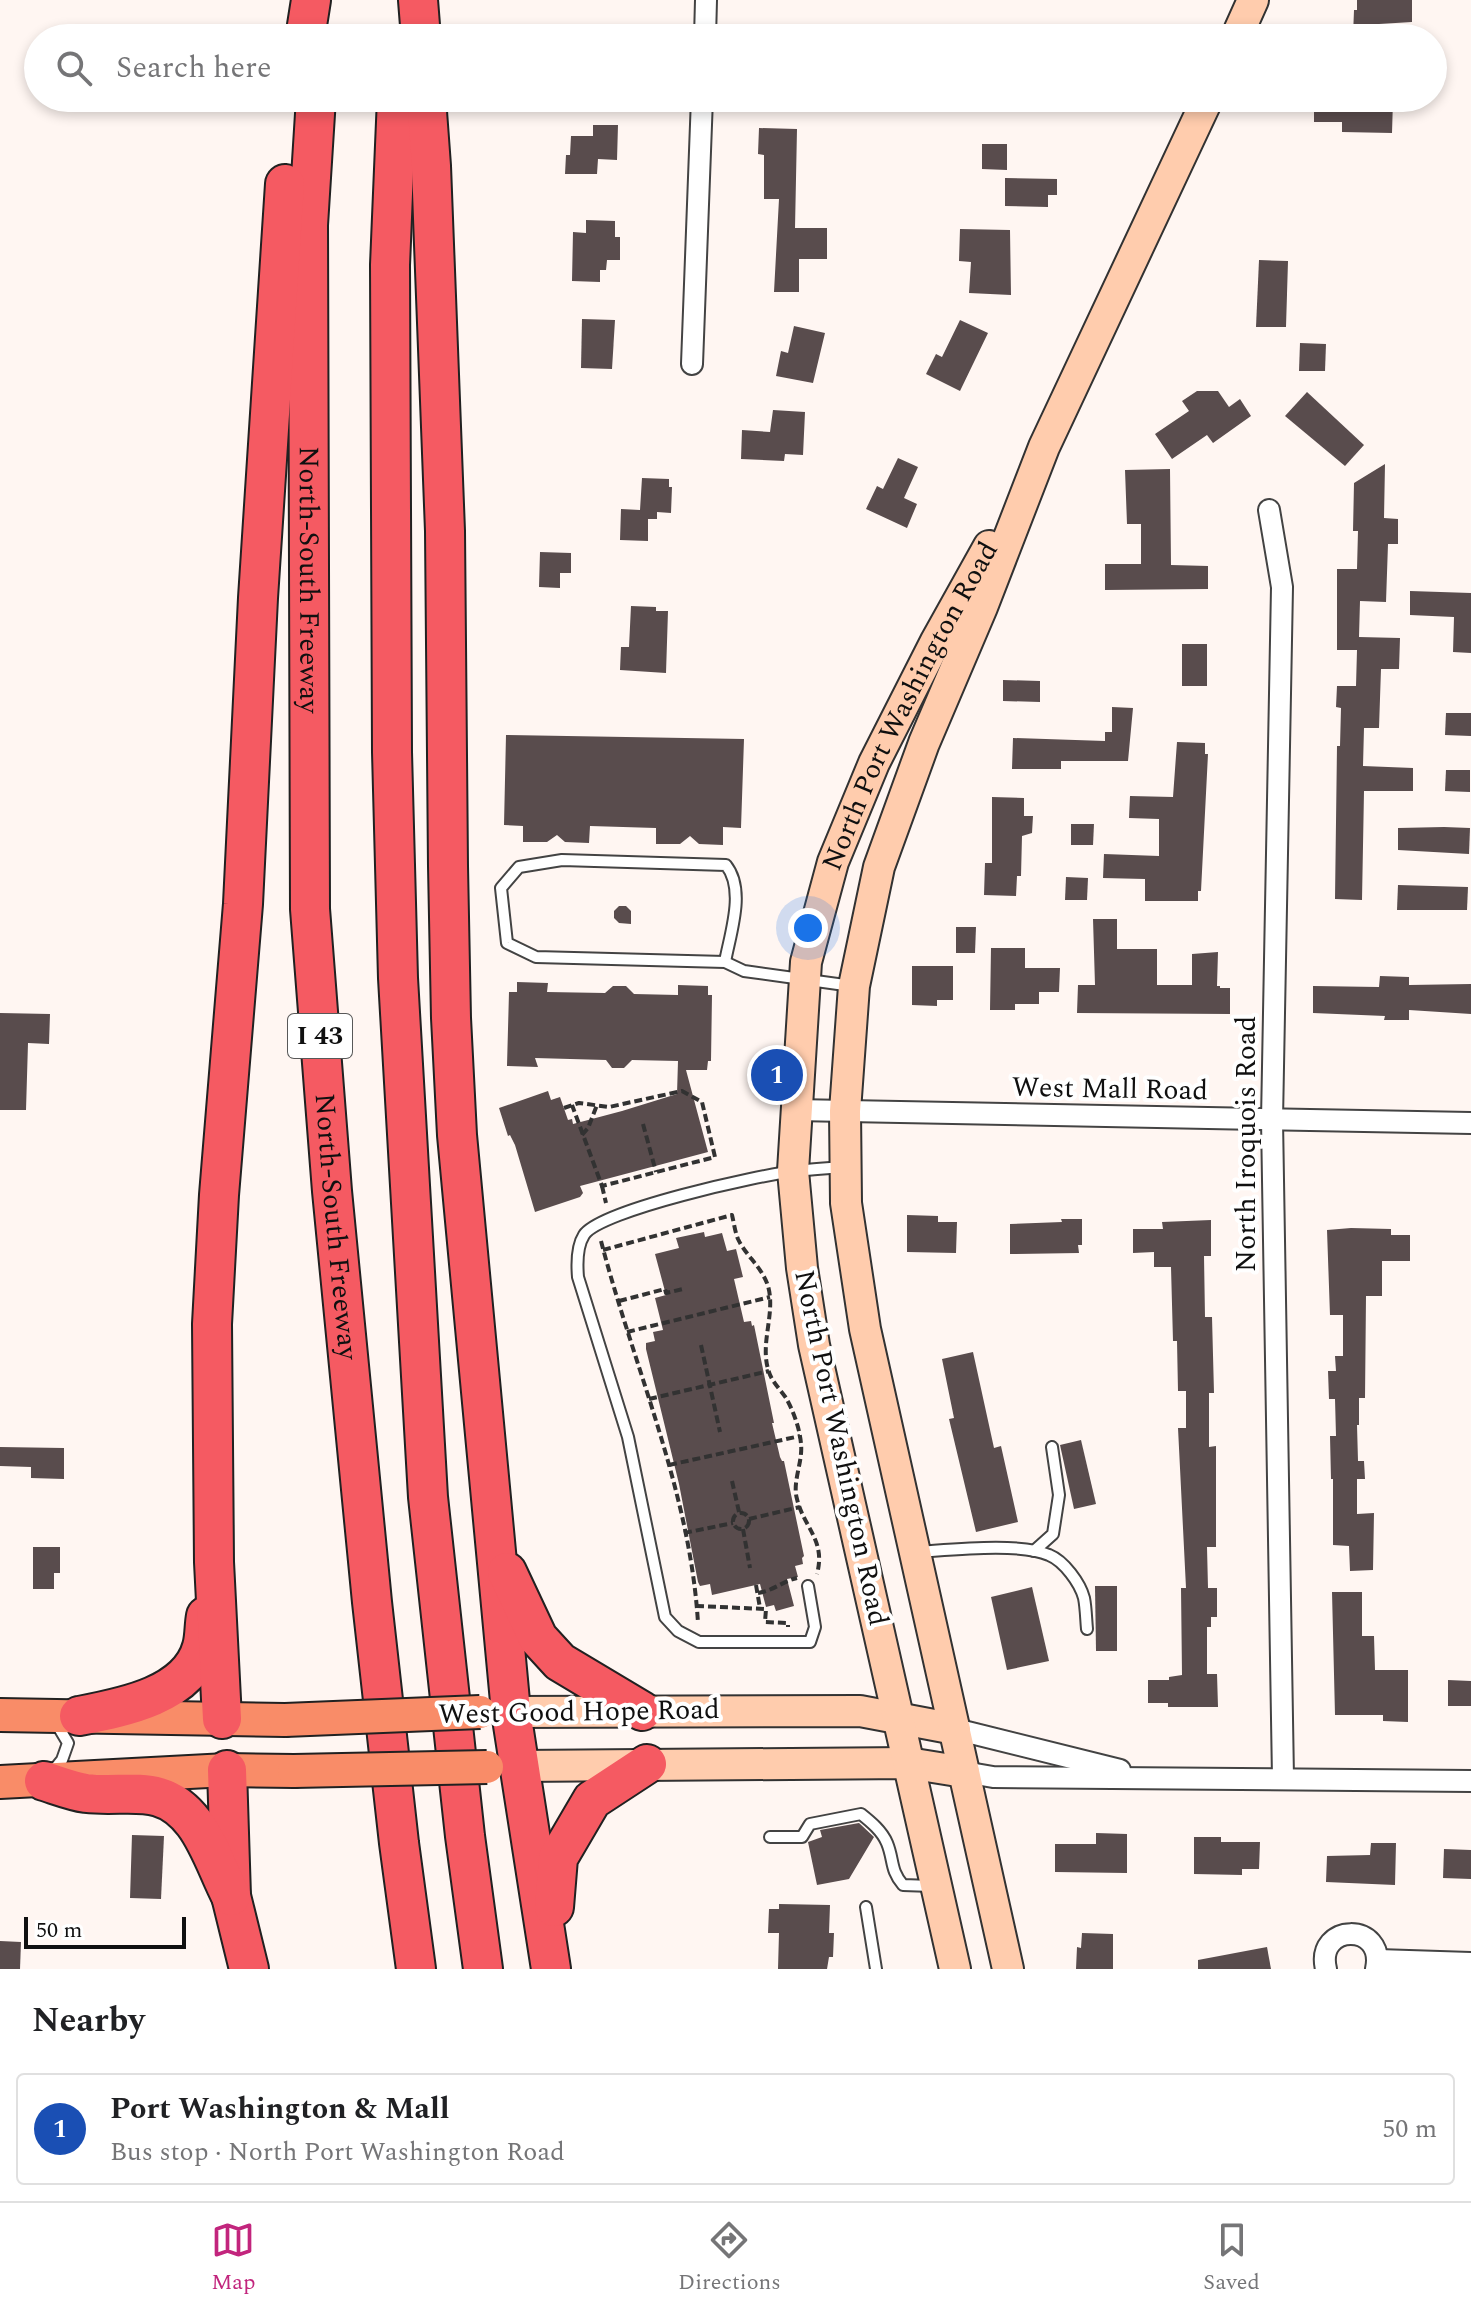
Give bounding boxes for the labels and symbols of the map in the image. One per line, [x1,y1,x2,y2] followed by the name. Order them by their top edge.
[287,446,331,715] street label: North-South Freeway
[810,533,1009,877] street label: North Port Washington Road
[788,908,828,948] your location
[288,1014,352,1058] road number: I 43
[1225,1016,1268,1272] street label: North Iroquois Road
[751,1045,803,1105] pin: 1
[1012,1066,1208,1112] street label: West Mall Road
[303,1092,370,1364] street label: North-South Freeway
[782,1266,900,1630] street label: North Port Washington Road
[438,1688,720,1736] street label: West Good Hope Road
[24,1913,186,1949] scale bar

